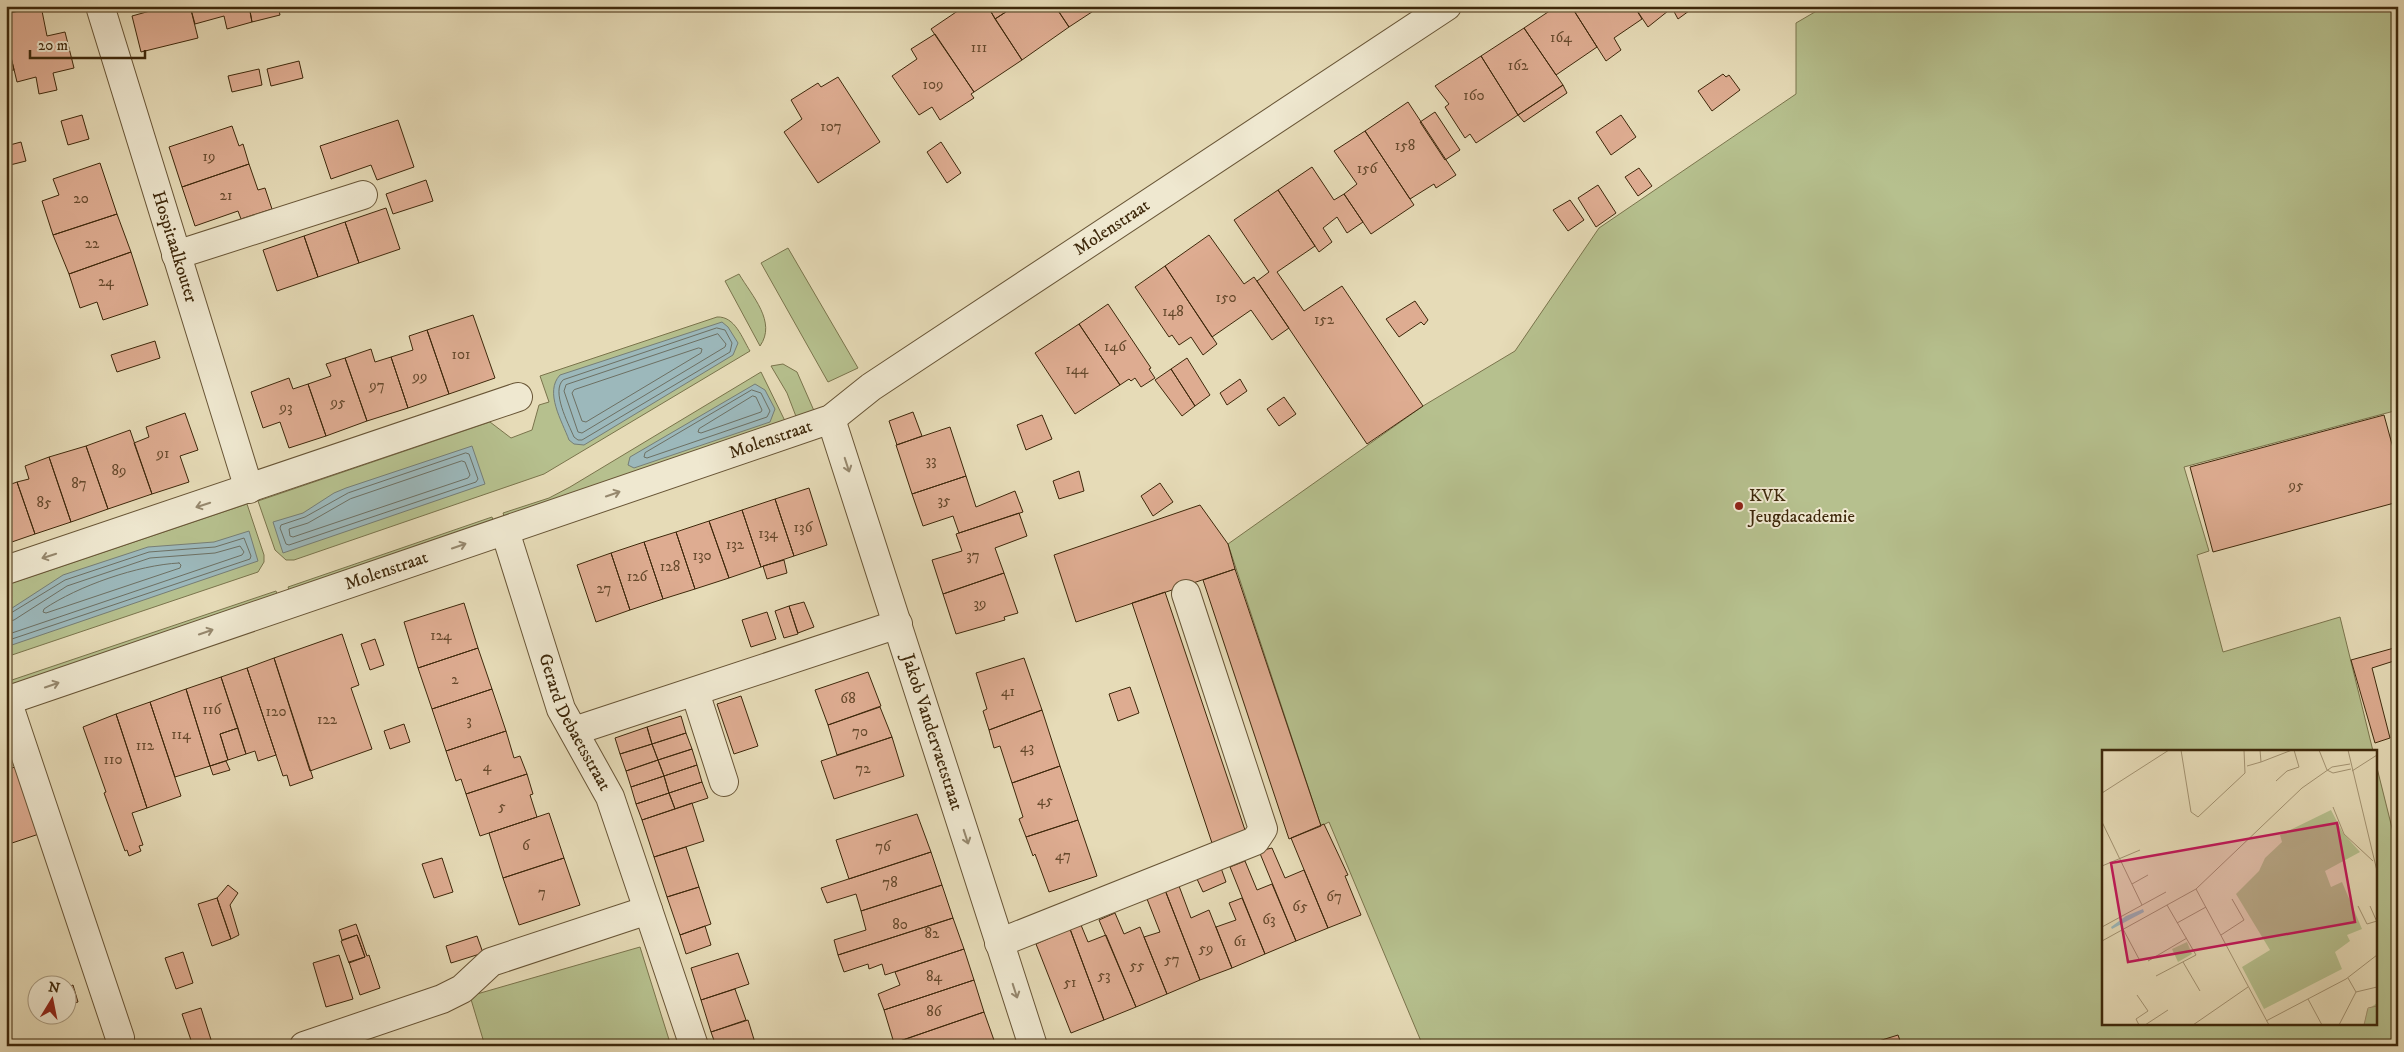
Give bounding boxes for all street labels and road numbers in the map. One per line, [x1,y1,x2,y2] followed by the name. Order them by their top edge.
[147,188,202,306] street label: Hospitaalkouter
[1070,194,1154,261] street label: Molenstraat
[726,415,815,464] street label: Molenstraat
[342,546,431,595] street label: Molenstraat
[896,649,967,813] street label: Jakob Vandervaetstraat
[533,651,616,795] street label: Gerard Debaetsstraat

